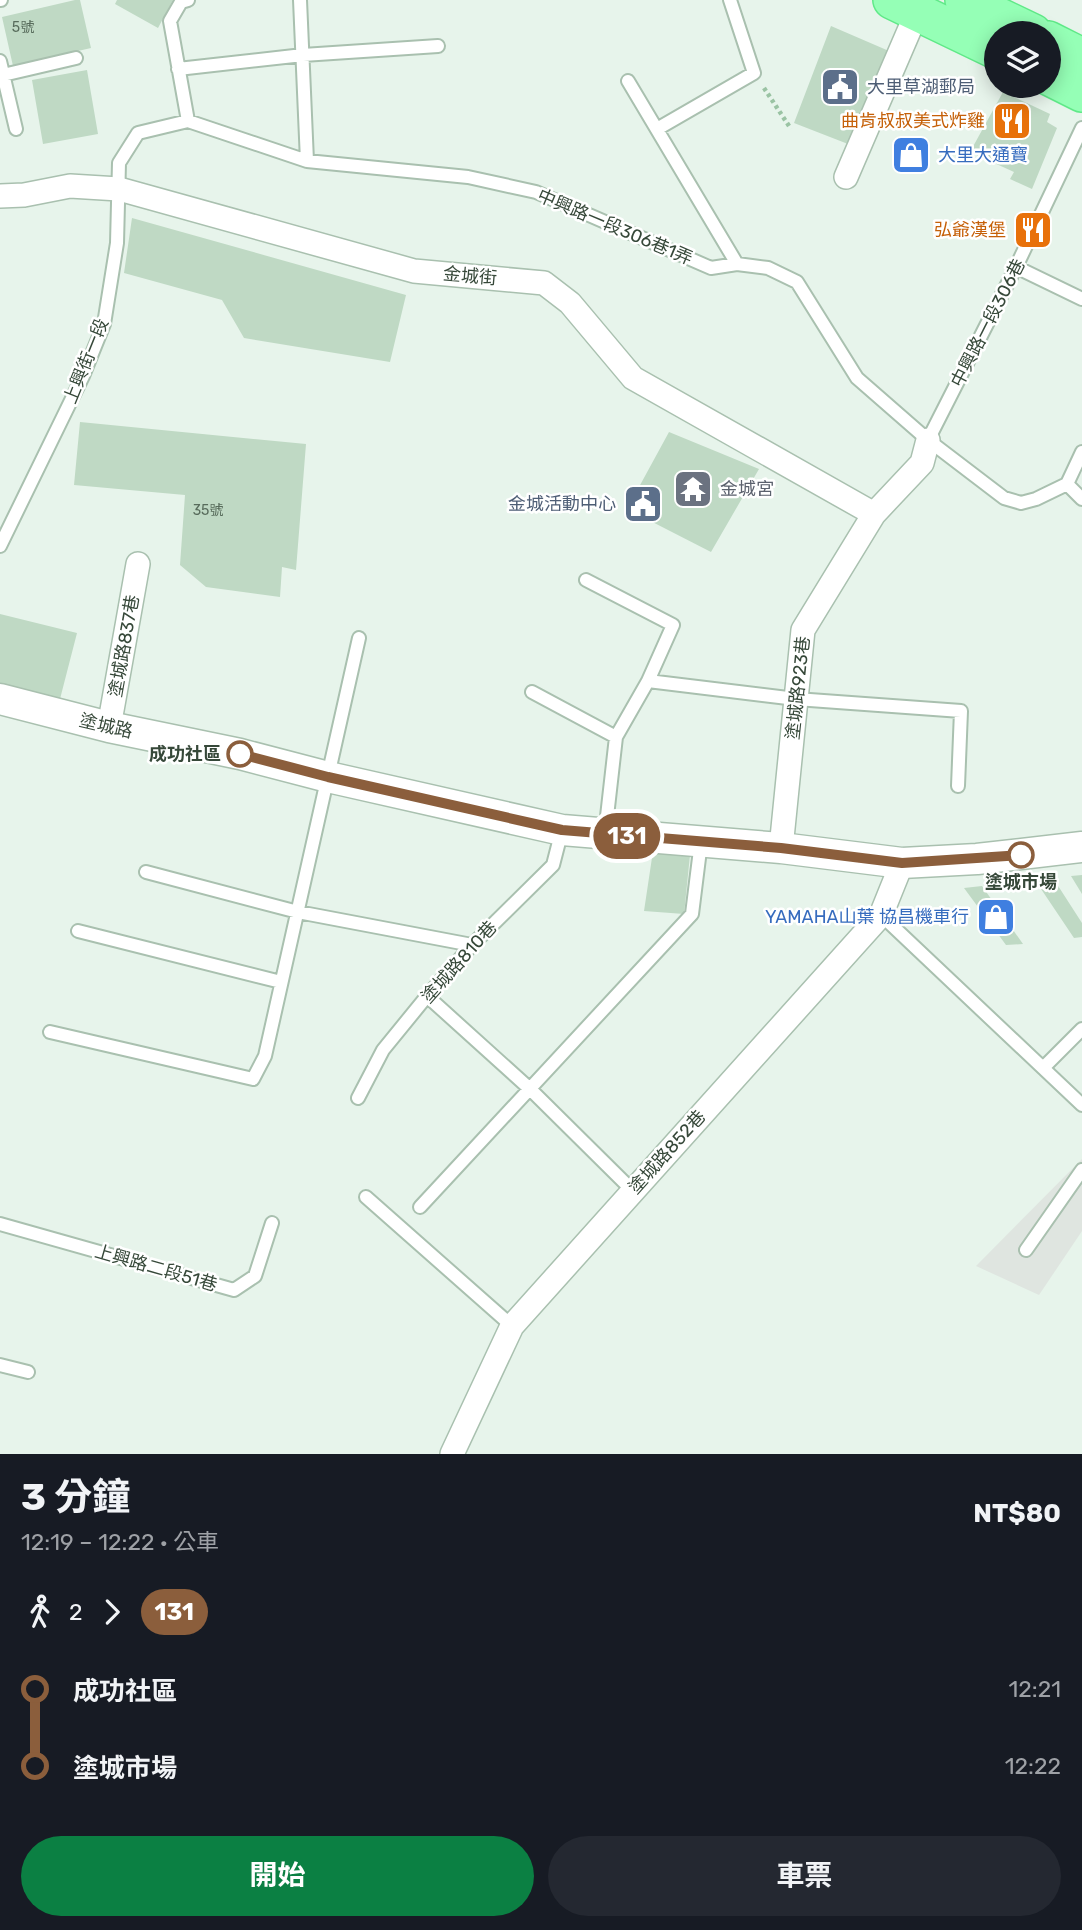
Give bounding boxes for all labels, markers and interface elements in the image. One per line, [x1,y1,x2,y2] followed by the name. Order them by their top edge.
[12,19,34,36] house number: 5號
[984,21,1061,98] map controls
[984,21,1061,98] button: layers
[819,66,861,108] public building icon: 大里草湖郵局
[867,76,975,98] place label: 大里草湖郵局
[991,100,1033,142] restaurant icon: 曲肯叔叔美式炸雞
[841,110,985,132] place label: 曲肯叔叔美式炸雞
[890,134,932,176] shop icon: 大里大通寶
[938,144,1028,166] place label: 大里大通寶
[534,184,696,270] street label: 中興路一段306巷1弄
[1012,209,1054,251] restaurant icon: 弘爺漢堡
[934,219,1006,241] place label: 弘爺漢堡
[946,255,1030,391] street label: 中興路一段306巷
[442,263,498,289] street label: 金城街
[59,315,113,407] street label: 上興街一段
[672,468,714,510] temple icon: 金城宮
[720,478,774,500] place label: 金城宮
[622,483,664,525] public building icon: 金城活動中心
[508,493,616,515] place label: 金城活動中心
[193,502,223,519] house number: 35號
[104,593,144,699] street label: 塗城路837巷
[782,635,814,741] street label: 塗城路923巷
[77,709,135,743] street label: 塗城路
[227,741,253,767] marker: 成功社區
[149,743,221,765] place label: 成功社區
[587,813,667,859] line badge: 131
[607,822,647,850] text: 131
[1008,842,1034,868] marker: 塗城市場
[985,871,1057,893] place label: 塗城市場
[975,896,1017,938] shop icon: YAMAHA山葉 協昌機車行
[765,906,969,928] place label: YAMAHA山葉 協昌機車行
[417,917,501,1007] street label: 塗城路810巷
[624,1106,710,1198] street label: 塗城路852巷
[92,1240,220,1296] street label: 上興路二段51巷
[21,1474,130,1520] text: 3 分鐘
[973,1498,1061,1529] text: NT$80
[21,1528,219,1556] text: 12:19 – 12:22 · 公車
[21,1593,59,1631] icon: walk
[93,1593,131,1631] icon: forward
[69,1598,83,1626] text: 2
[155,1598,194,1626] text: 131
[1008,1675,1061,1703] text: 12:21
[73,1676,177,1707] text: 成功社區
[1005,1752,1061,1780] text: 12:22
[73,1753,177,1784] text: 塗城市場
[21,1836,534,1916] button: 開始
[548,1836,1061,1916] button: 車票

